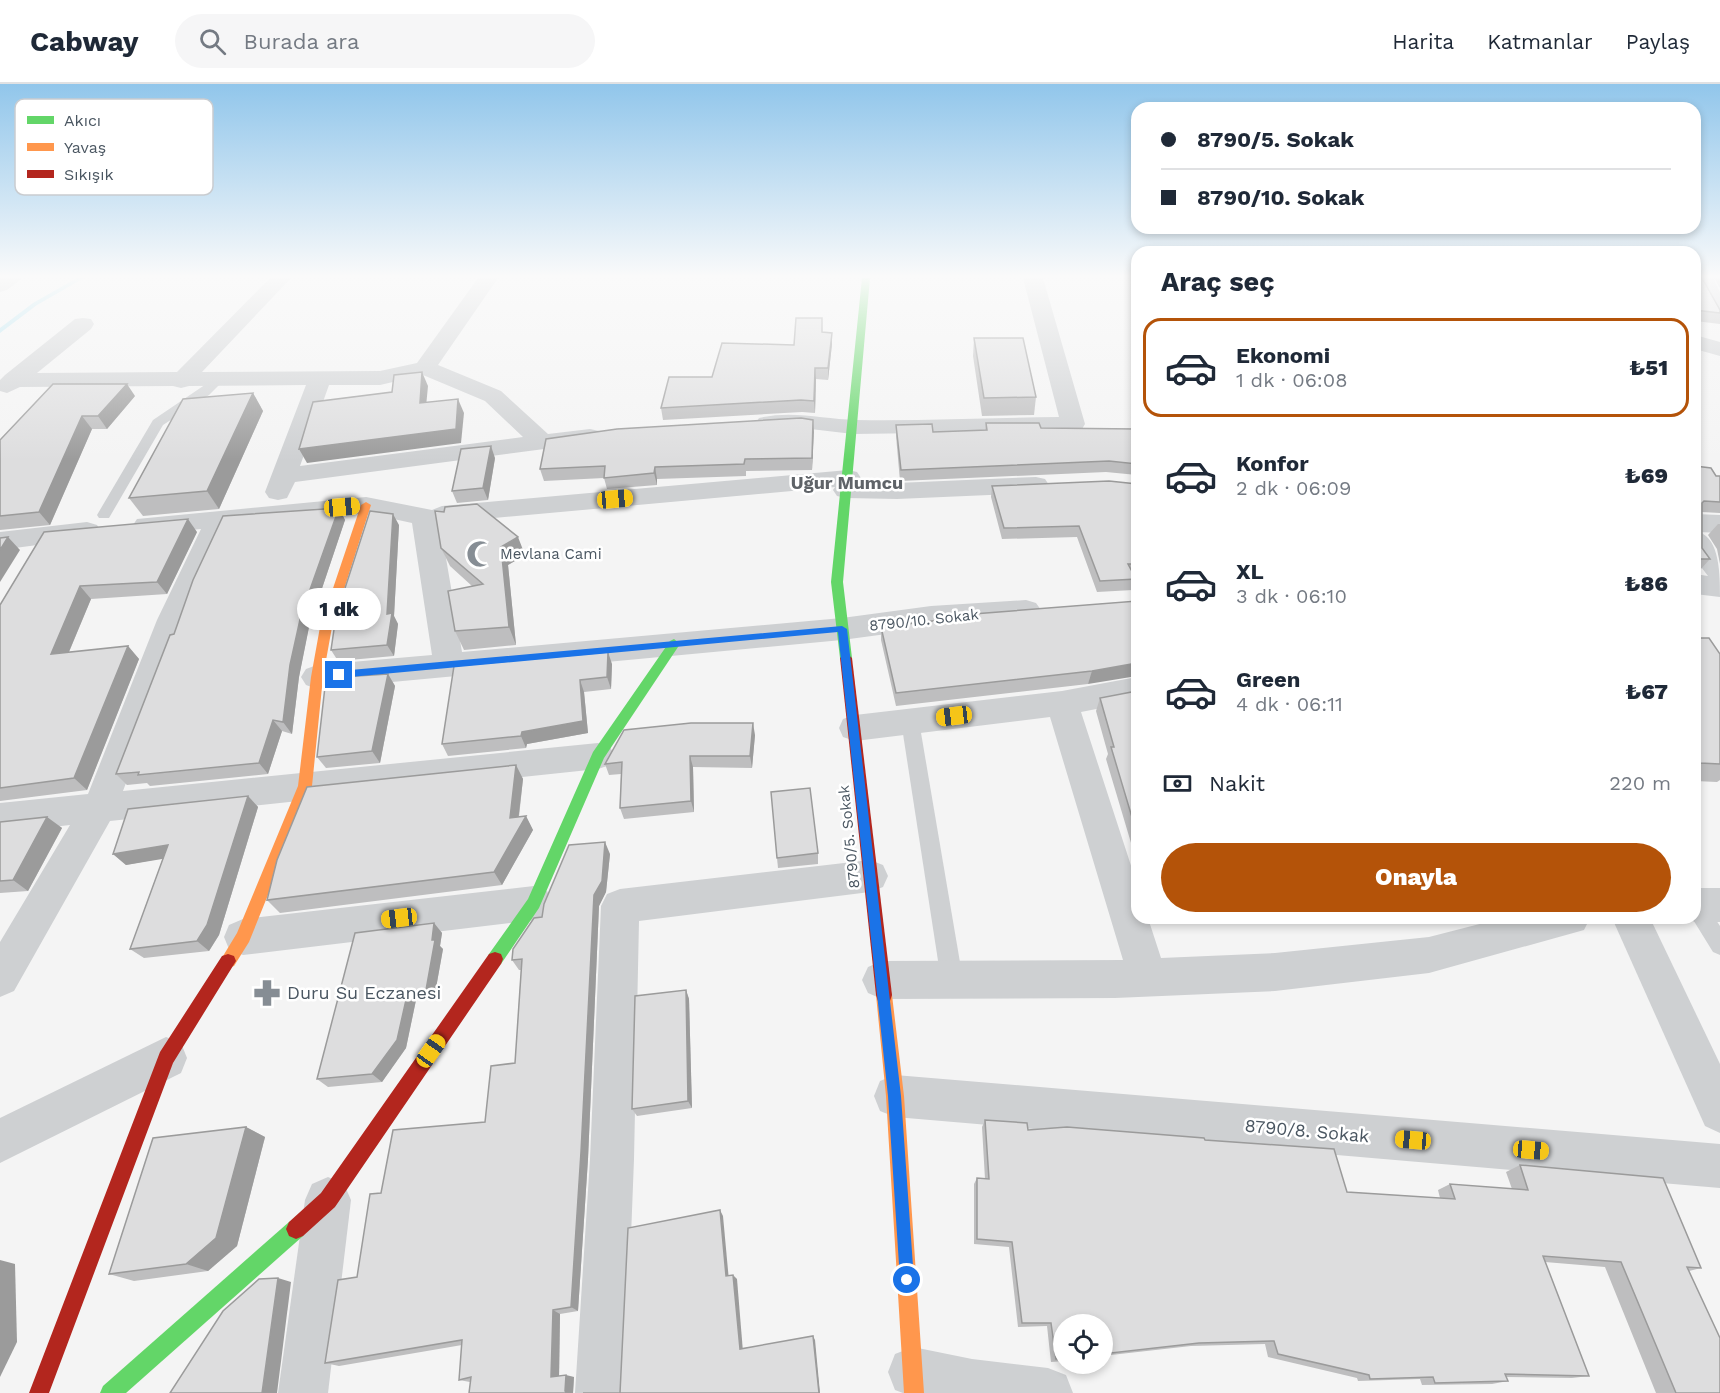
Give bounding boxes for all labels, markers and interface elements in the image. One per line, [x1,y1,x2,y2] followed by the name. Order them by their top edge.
[175,14,595,68] search box
[30,25,139,58] text: Cabway
[196,25,229,58] icon: search
[244,29,359,54] text: Burada ara
[1392,29,1454,54] text: Harita
[1487,29,1593,54] text: Katmanlar
[1626,29,1690,54] text: Paylaş
[15,99,213,195] legend
[64,111,101,130] text: Akıcı
[1197,127,1354,152] text: 8790/5. Sokak
[64,138,106,157] text: Yavaş
[64,165,114,184] text: Sıkışık
[1197,185,1364,210] text: 8790/10. Sokak
[1161,266,1275,298] text: Araç seç
[1164,341,1218,395] icon: car
[1236,343,1330,368] text: Ekonomi
[1629,355,1668,380] text: ₺51
[1236,368,1348,392] text: 1 dk · 06:08
[1164,449,1218,503] icon: car
[1236,451,1309,476] text: Konfor
[1625,463,1668,488] text: ₺69
[791,472,903,493] district label: Uğur Mumcu
[1236,476,1351,500] text: 2 dk · 06:09
[596,488,634,510] car
[323,496,361,518] car
[465,539,495,569] mosque icon: Mevlana Cami
[500,545,602,563] place label: Mevlana Cami
[1164,557,1218,611] icon: car
[1236,559,1264,584] text: XL
[1624,571,1668,596] text: ₺86
[1236,584,1347,608] text: 3 dk · 06:10
[297,588,381,630] callout: 1 dk
[319,597,359,621] text: 1 dk
[868,605,980,635] street label: 8790/10. Sokak
[325,661,352,688] route end
[1164,665,1218,719] icon: car
[1236,667,1300,692] text: Green
[1625,679,1668,704] text: ₺67
[1236,692,1343,716] text: 4 dk · 06:11
[935,705,973,727] car
[1161,767,1194,800] icon: cash
[1209,771,1265,796] text: Nakit
[1609,771,1671,795] text: 220 m
[835,784,863,890] street label: 8790/5. Sokak
[1161,843,1671,912] button: Onayla
[380,907,418,929] car
[252,978,282,1008] pharmacy icon: Duru Su Eczanesi
[287,982,441,1003] place label: Duru Su Eczanesi
[413,1031,449,1071] car
[1244,1115,1370,1146] street label: 8790/8. Sokak
[1394,1129,1432,1151] car
[1512,1139,1550,1161] car
[893,1266,920,1293] route start
[1053,1314,1113,1374] map controls
[1053,1314,1113,1374] button: locate

